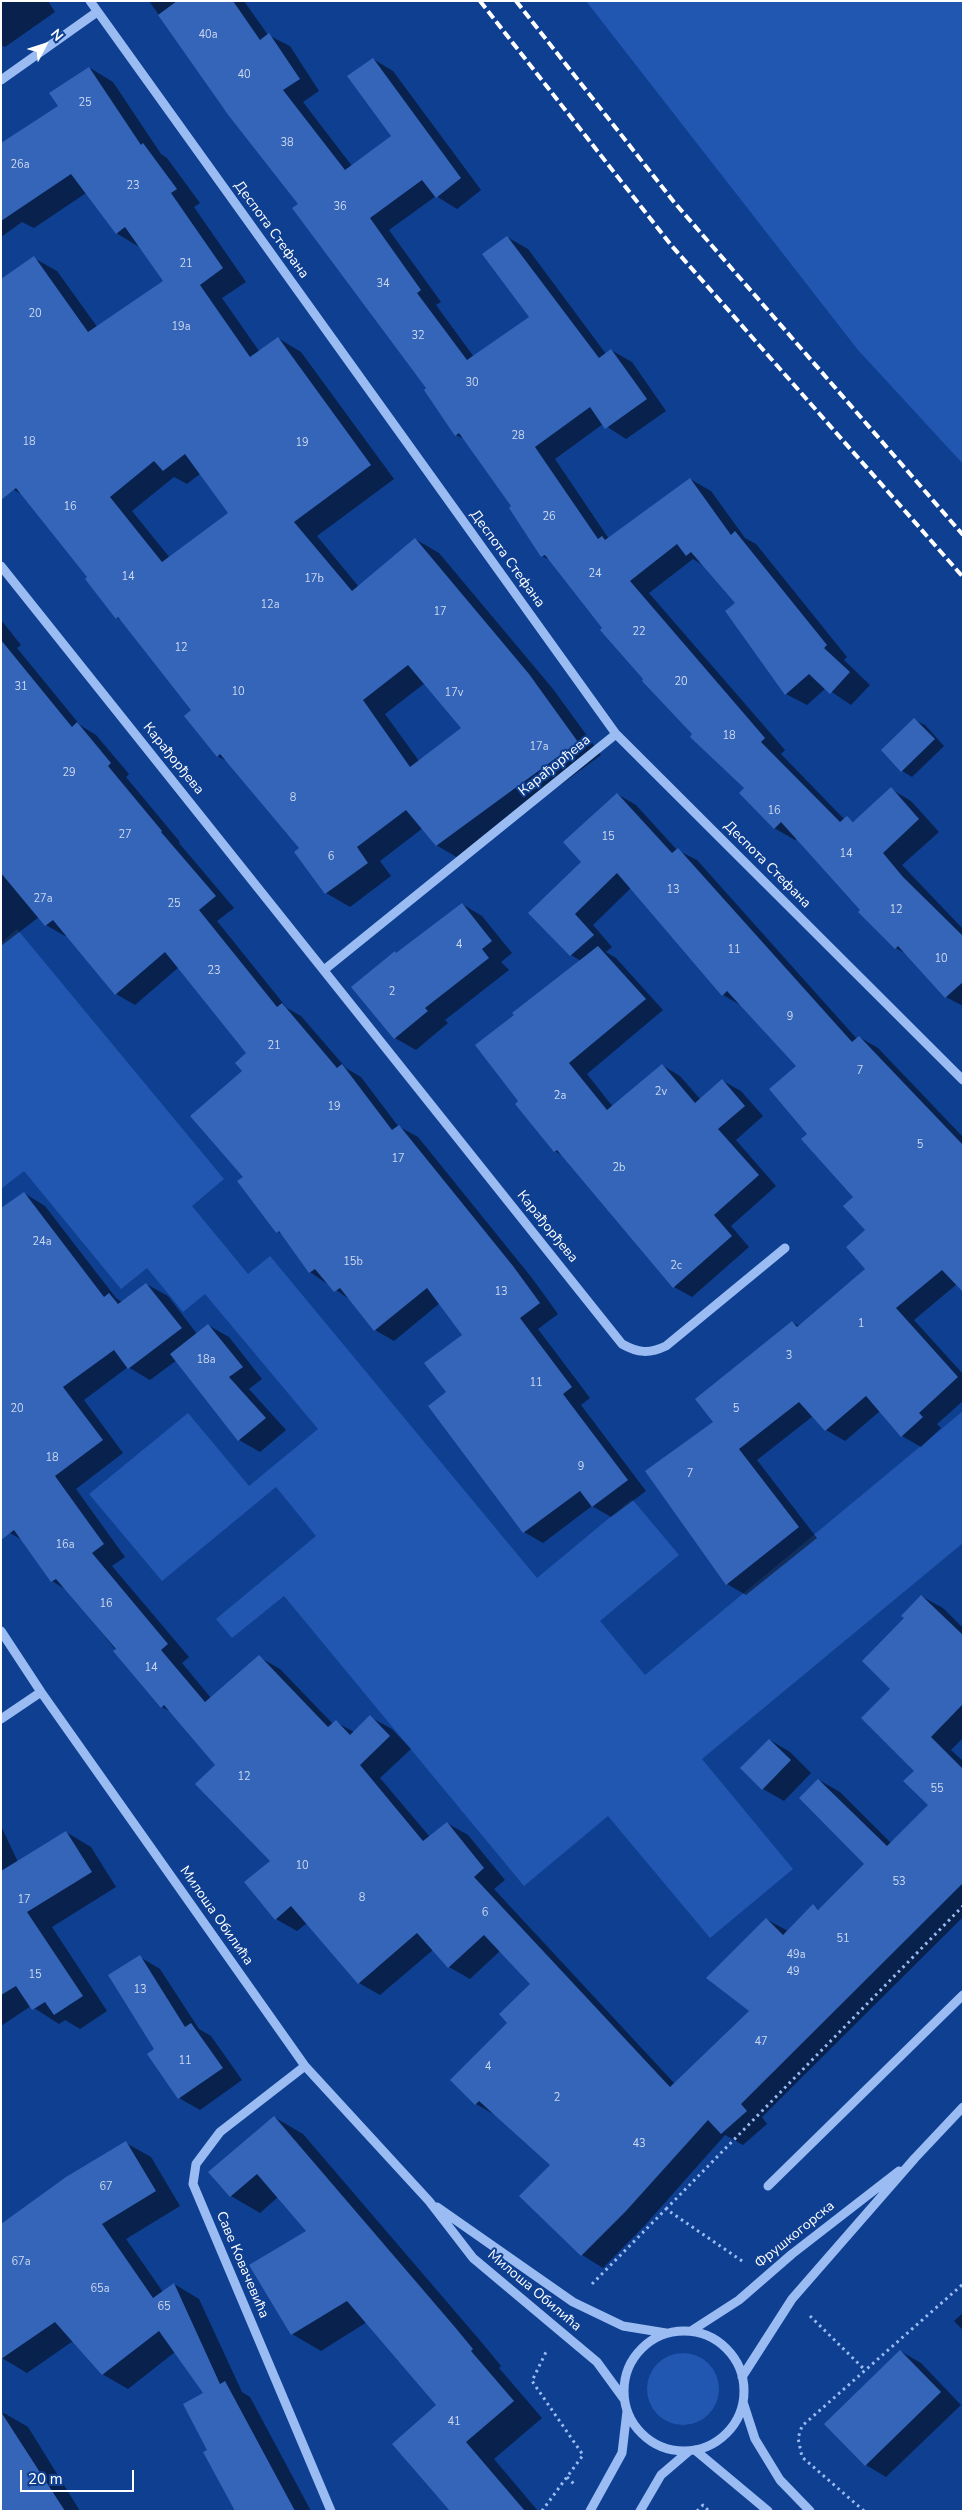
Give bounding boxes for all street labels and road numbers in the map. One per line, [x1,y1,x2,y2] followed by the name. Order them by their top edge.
[230,178,312,282] street label: Деспота Стефана
[466,507,548,611] street label: Деспота Стефана
[139,720,207,798] street label: Карађорђева
[516,732,594,800] street label: Карађорђева
[720,818,814,912] street label: Деспота Стефана
[513,1188,581,1266] street label: Карађорђева
[176,1863,256,1969] street label: Милоша Обилића
[752,2198,838,2272] street label: Фрушкогорска
[212,2209,272,2321] street label: Саве Ковачевића
[484,2247,584,2335] street label: Милоша Обилића

